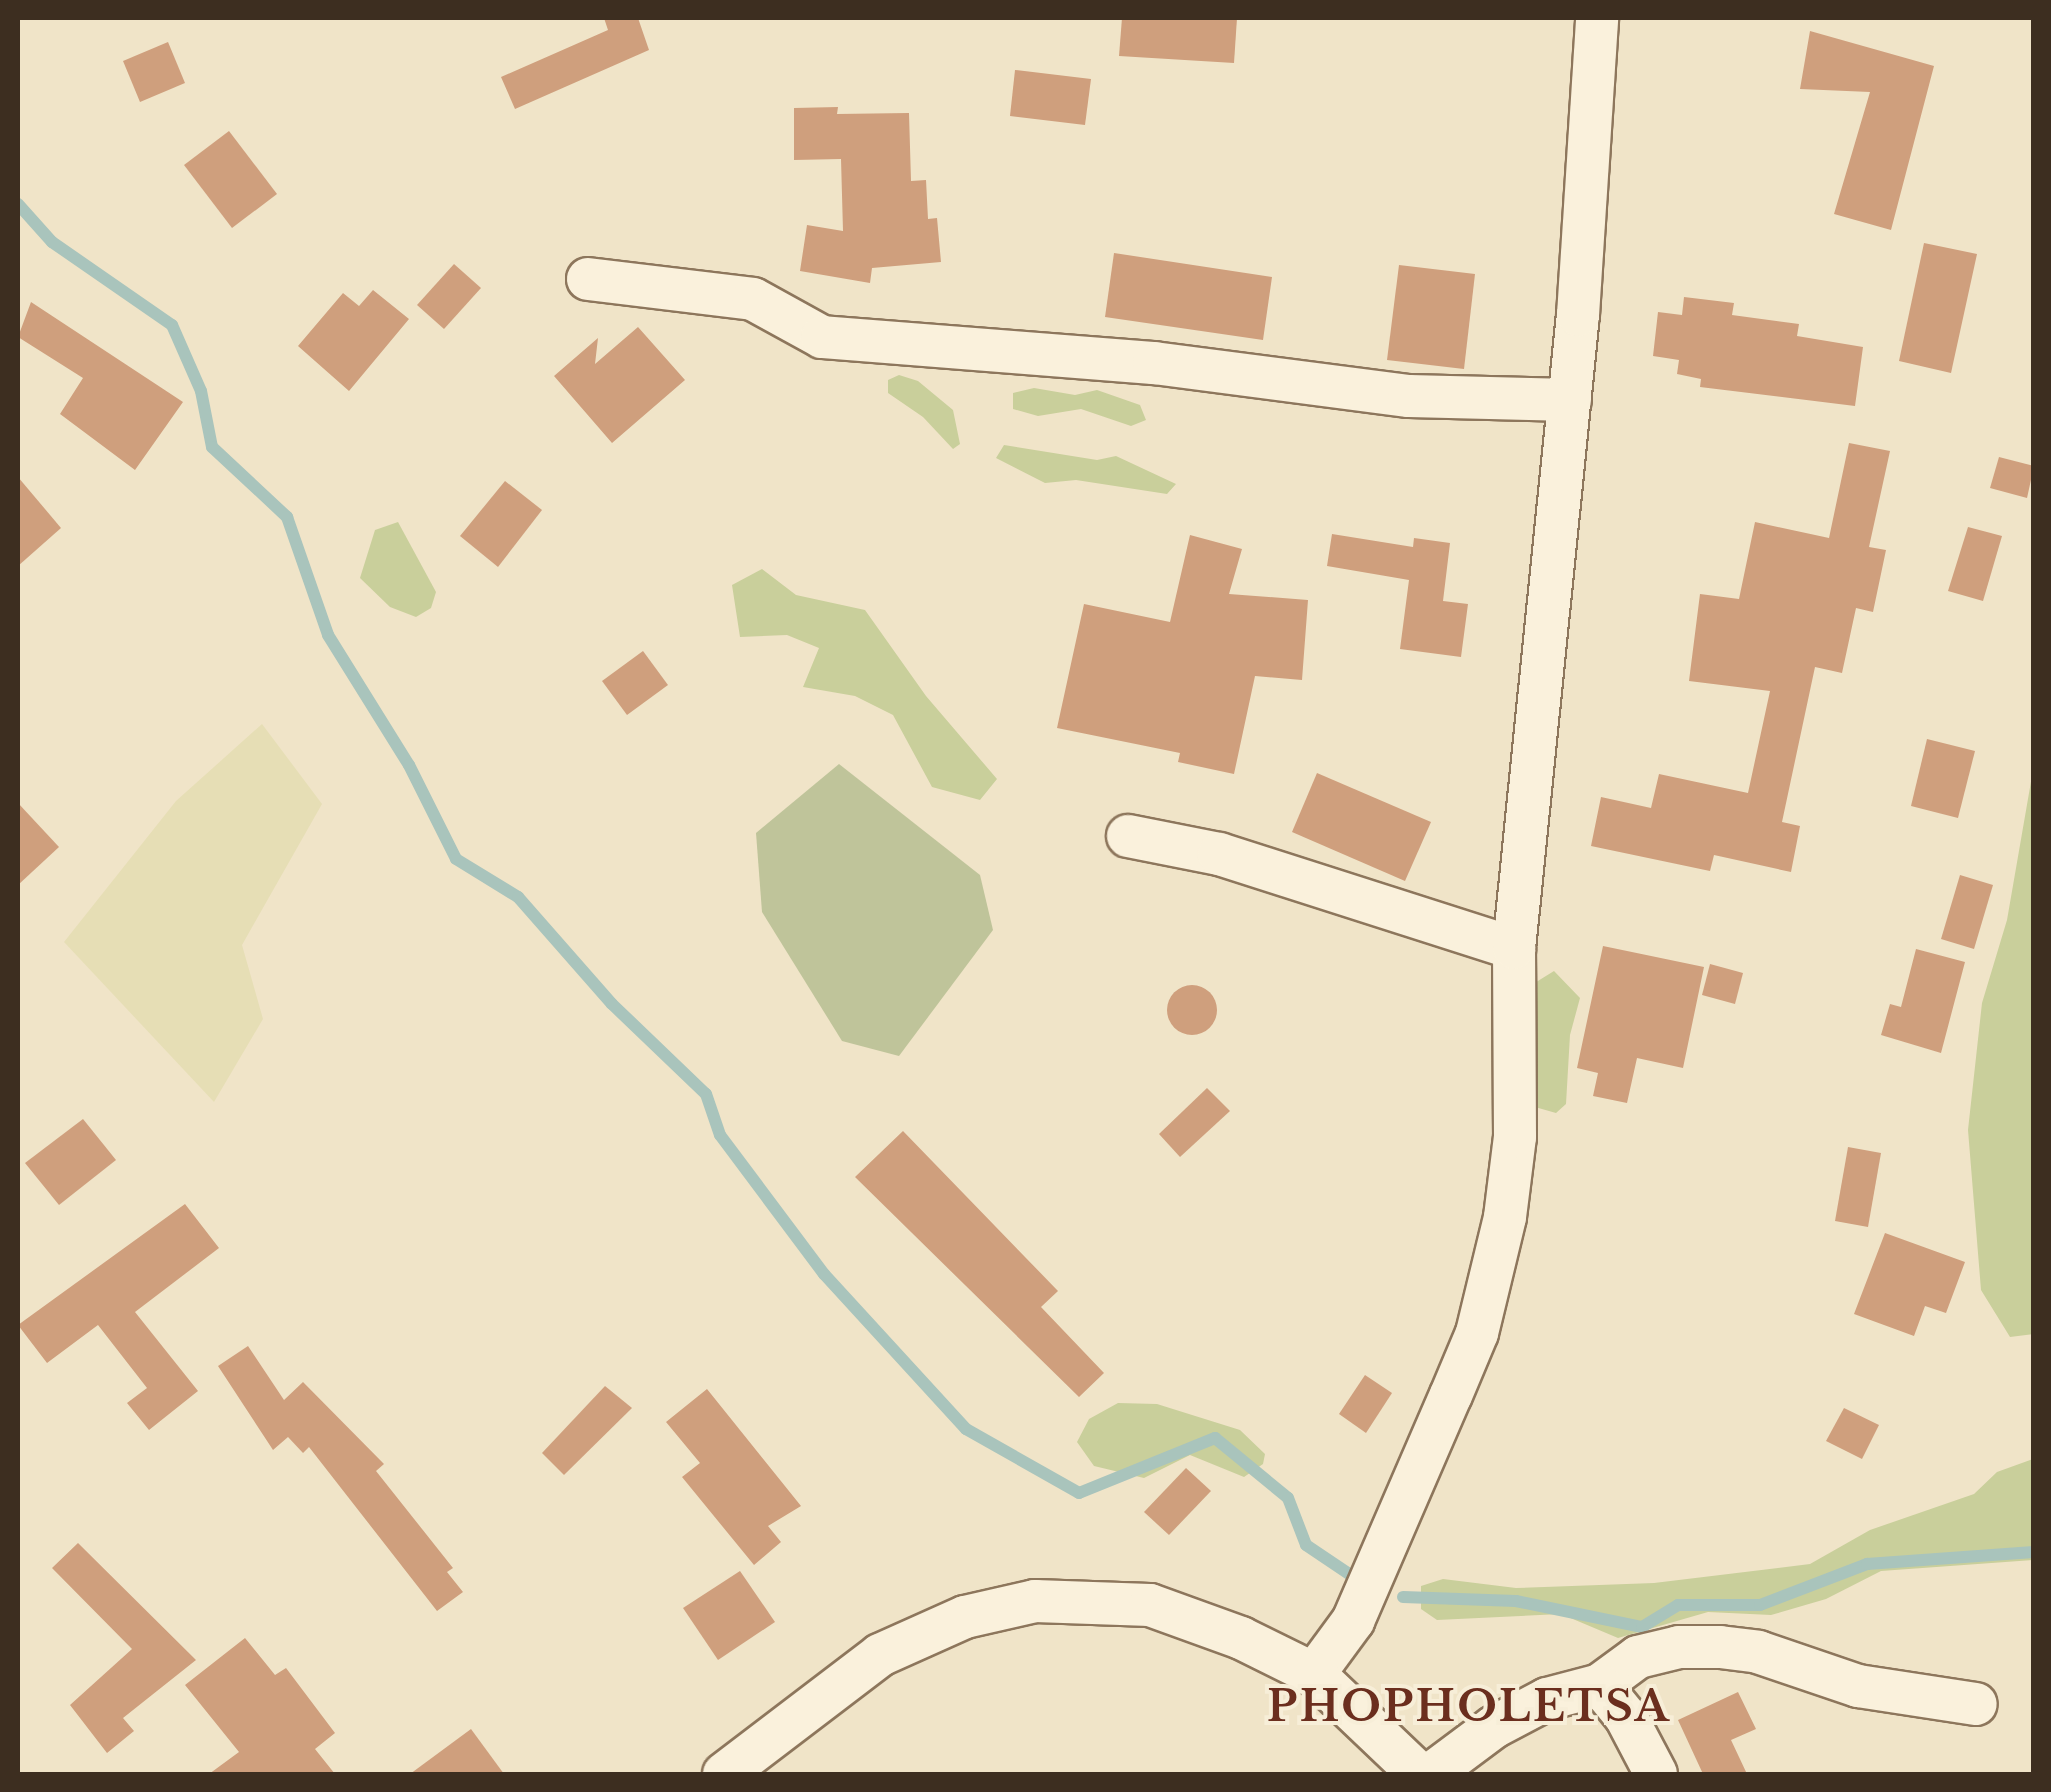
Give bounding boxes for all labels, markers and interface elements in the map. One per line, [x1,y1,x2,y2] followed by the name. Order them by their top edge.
[1267,1681,1671,1731] district label: PHOPHOLETSA

